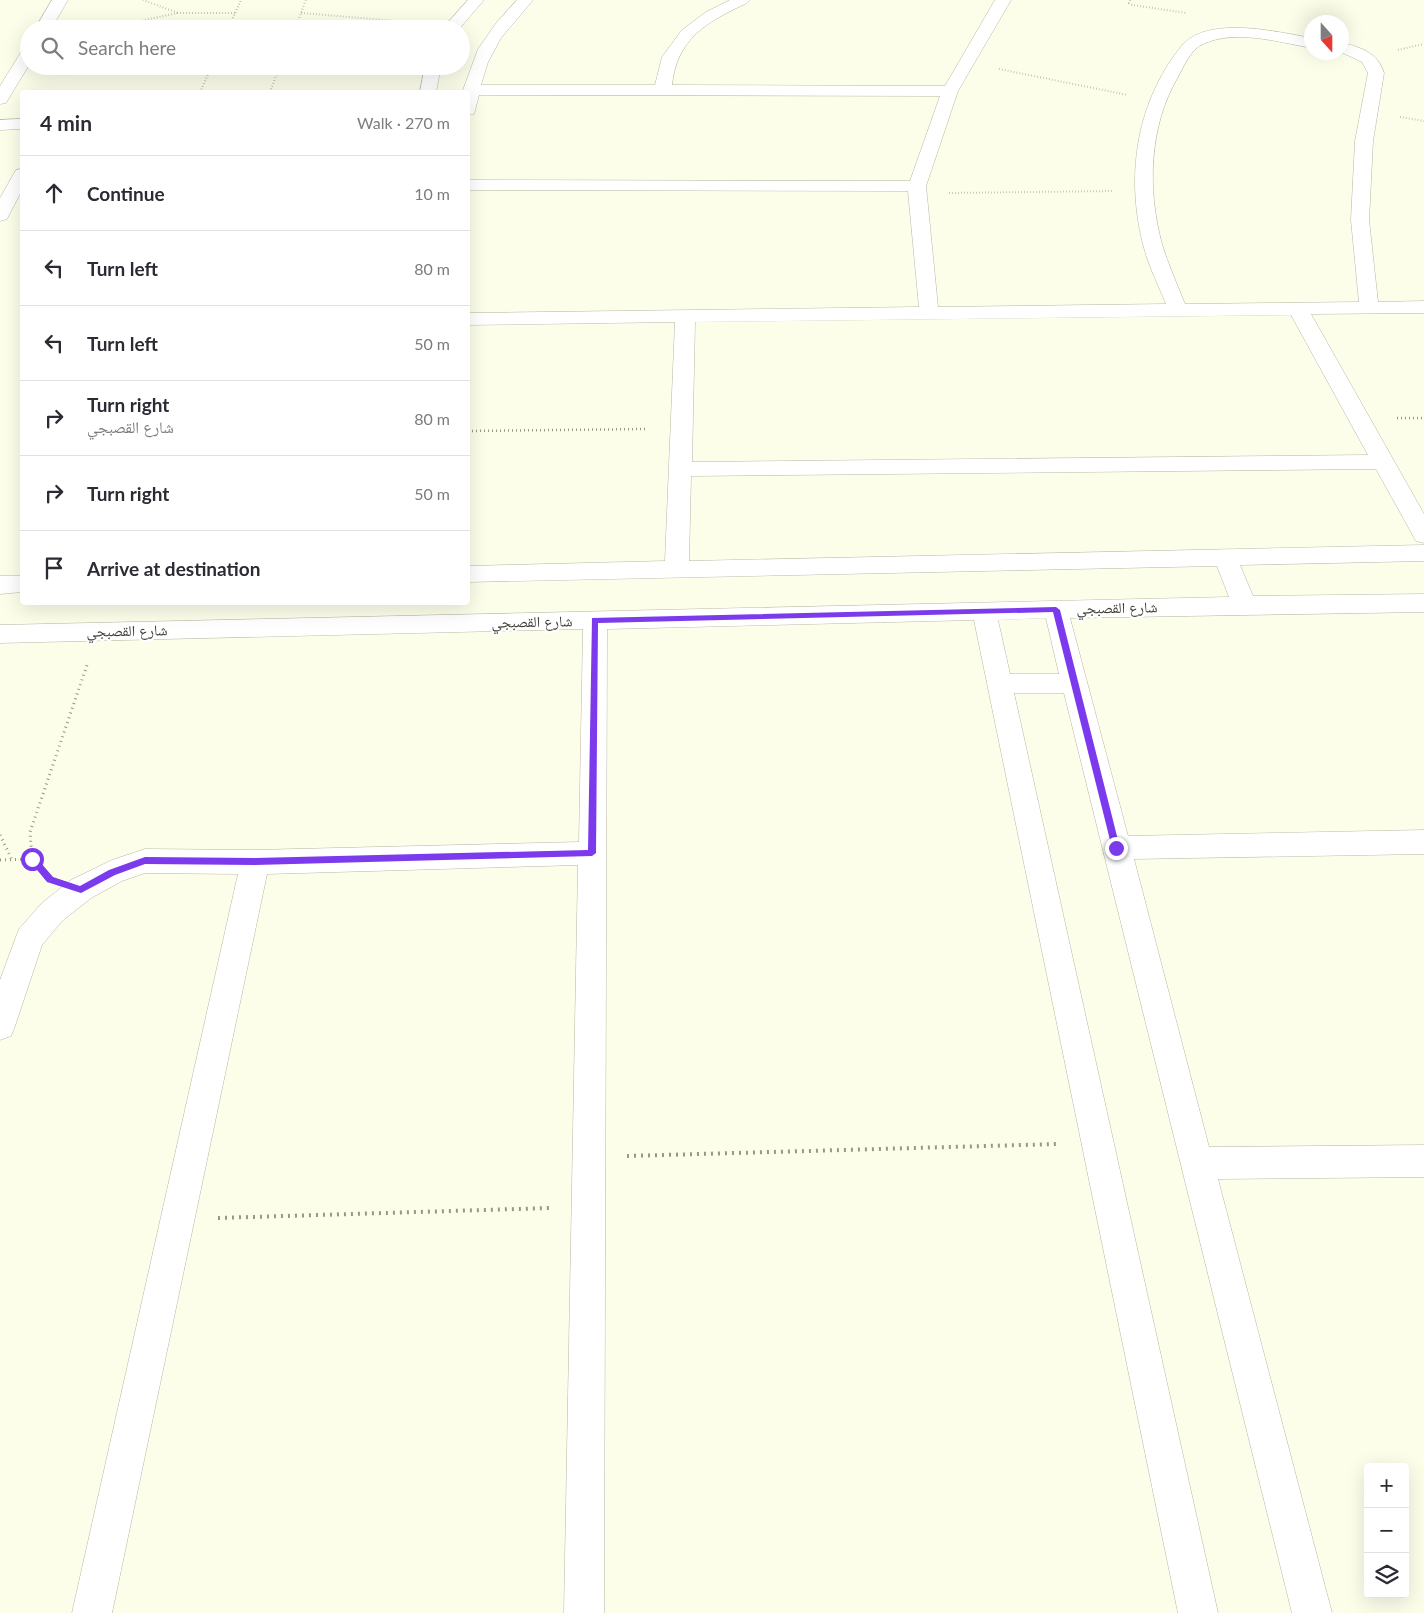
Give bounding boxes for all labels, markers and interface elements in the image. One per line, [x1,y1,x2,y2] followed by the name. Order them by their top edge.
[1304,15,1349,60] north arrow
[20,20,470,75] search box
[38,34,66,62] icon: search
[78,36,176,59] text: Search here
[40,110,92,135] text: 4 min
[357,113,450,132] text: Walk · 270 m
[40,179,68,207] icon: ahead
[87,182,165,205] text: Continue
[414,184,450,203] text: 10 m
[40,254,68,282] icon: left
[87,257,158,280] text: Turn left
[414,259,450,278] text: 80 m
[40,329,68,357] icon: left
[87,332,158,355] text: Turn left
[414,334,450,353] text: 50 m
[87,393,169,416] text: Turn right
[40,404,68,432] icon: right
[414,409,450,428] text: 80 m
[87,417,174,436] text: شارع القصبجي
[40,479,68,507] icon: right
[87,482,169,505] text: Turn right
[414,484,450,503] text: 50 m
[40,554,68,582] icon: arrive
[87,557,260,580] text: Arrive at destination
[1076,597,1158,621] street label: شارع القصبجي
[491,611,573,635] street label: شارع القصبجي
[86,620,168,644] street label: شارع القصبجي
[1105,837,1128,860] route end
[21,848,44,871] route start
[1364,1463,1409,1598] map controls
[1364,1463,1409,1508] button: +
[1364,1508,1409,1553] button: −
[1364,1553,1409,1598] button: layers

